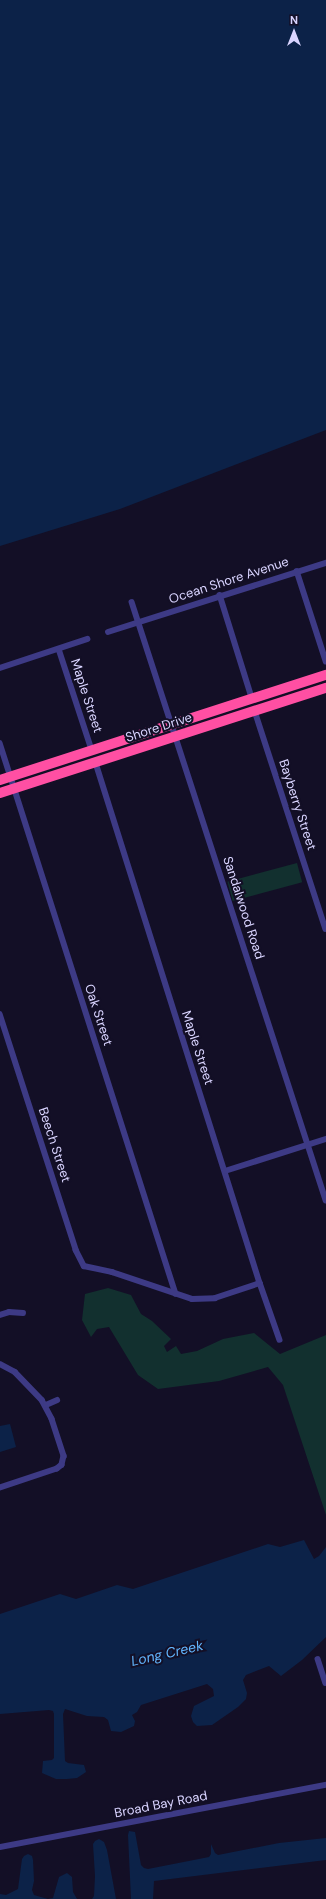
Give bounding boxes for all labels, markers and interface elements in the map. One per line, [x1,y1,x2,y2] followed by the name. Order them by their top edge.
[274,12,314,52] north arrow
[290,13,298,27] text: N
[167,554,291,608] street label: Ocean Shore Avenue
[67,657,105,735] street label: Maple Street
[124,710,194,746] street label: Shore Drive
[275,758,319,852] street label: Bayberry Street
[219,855,267,961] street label: Sandalwood Road
[81,982,115,1048] street label: Oak Street
[178,1009,216,1087] street label: Maple Street
[35,1106,73,1184] street label: Beech Street
[129,1637,205,1669] water label: Long Creek
[113,1788,209,1822] street label: Broad Bay Road

